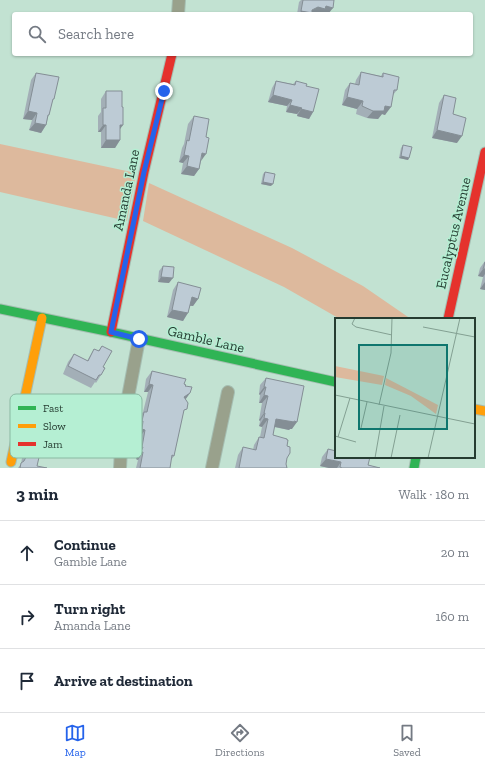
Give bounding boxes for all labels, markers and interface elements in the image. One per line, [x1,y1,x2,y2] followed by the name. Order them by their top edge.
[12,12,473,56] search box
[26,23,48,45] icon: search
[58,25,134,43] text: Search here
[155,82,173,100] route end
[110,148,143,232] street label: Amanda Lane
[432,175,475,291] street label: Eucalyptus Avenue
[335,318,475,458] inset map
[166,322,246,357] street label: Gamble Lane
[130,330,148,348] route start
[10,394,142,458] legend
[43,402,64,415] text: Fast
[43,420,66,433] text: Slow
[43,438,63,451] text: Jam
[16,484,58,504] text: 3 min
[399,487,469,502] text: Walk · 180 m
[54,536,116,554] text: Continue
[16,542,38,564] icon: ahead
[441,545,469,560] text: 20 m
[54,554,127,569] text: Gamble Lane
[54,600,125,618] text: Turn right
[16,606,38,628] icon: right
[435,609,469,624] text: 160 m
[54,618,131,633] text: Amanda Lane
[16,670,38,692] icon: arrive
[54,672,193,690] text: Arrive at destination
[64,722,86,759] tab: Map
[215,722,265,759] tab: Directions
[393,722,421,759] tab: Saved

